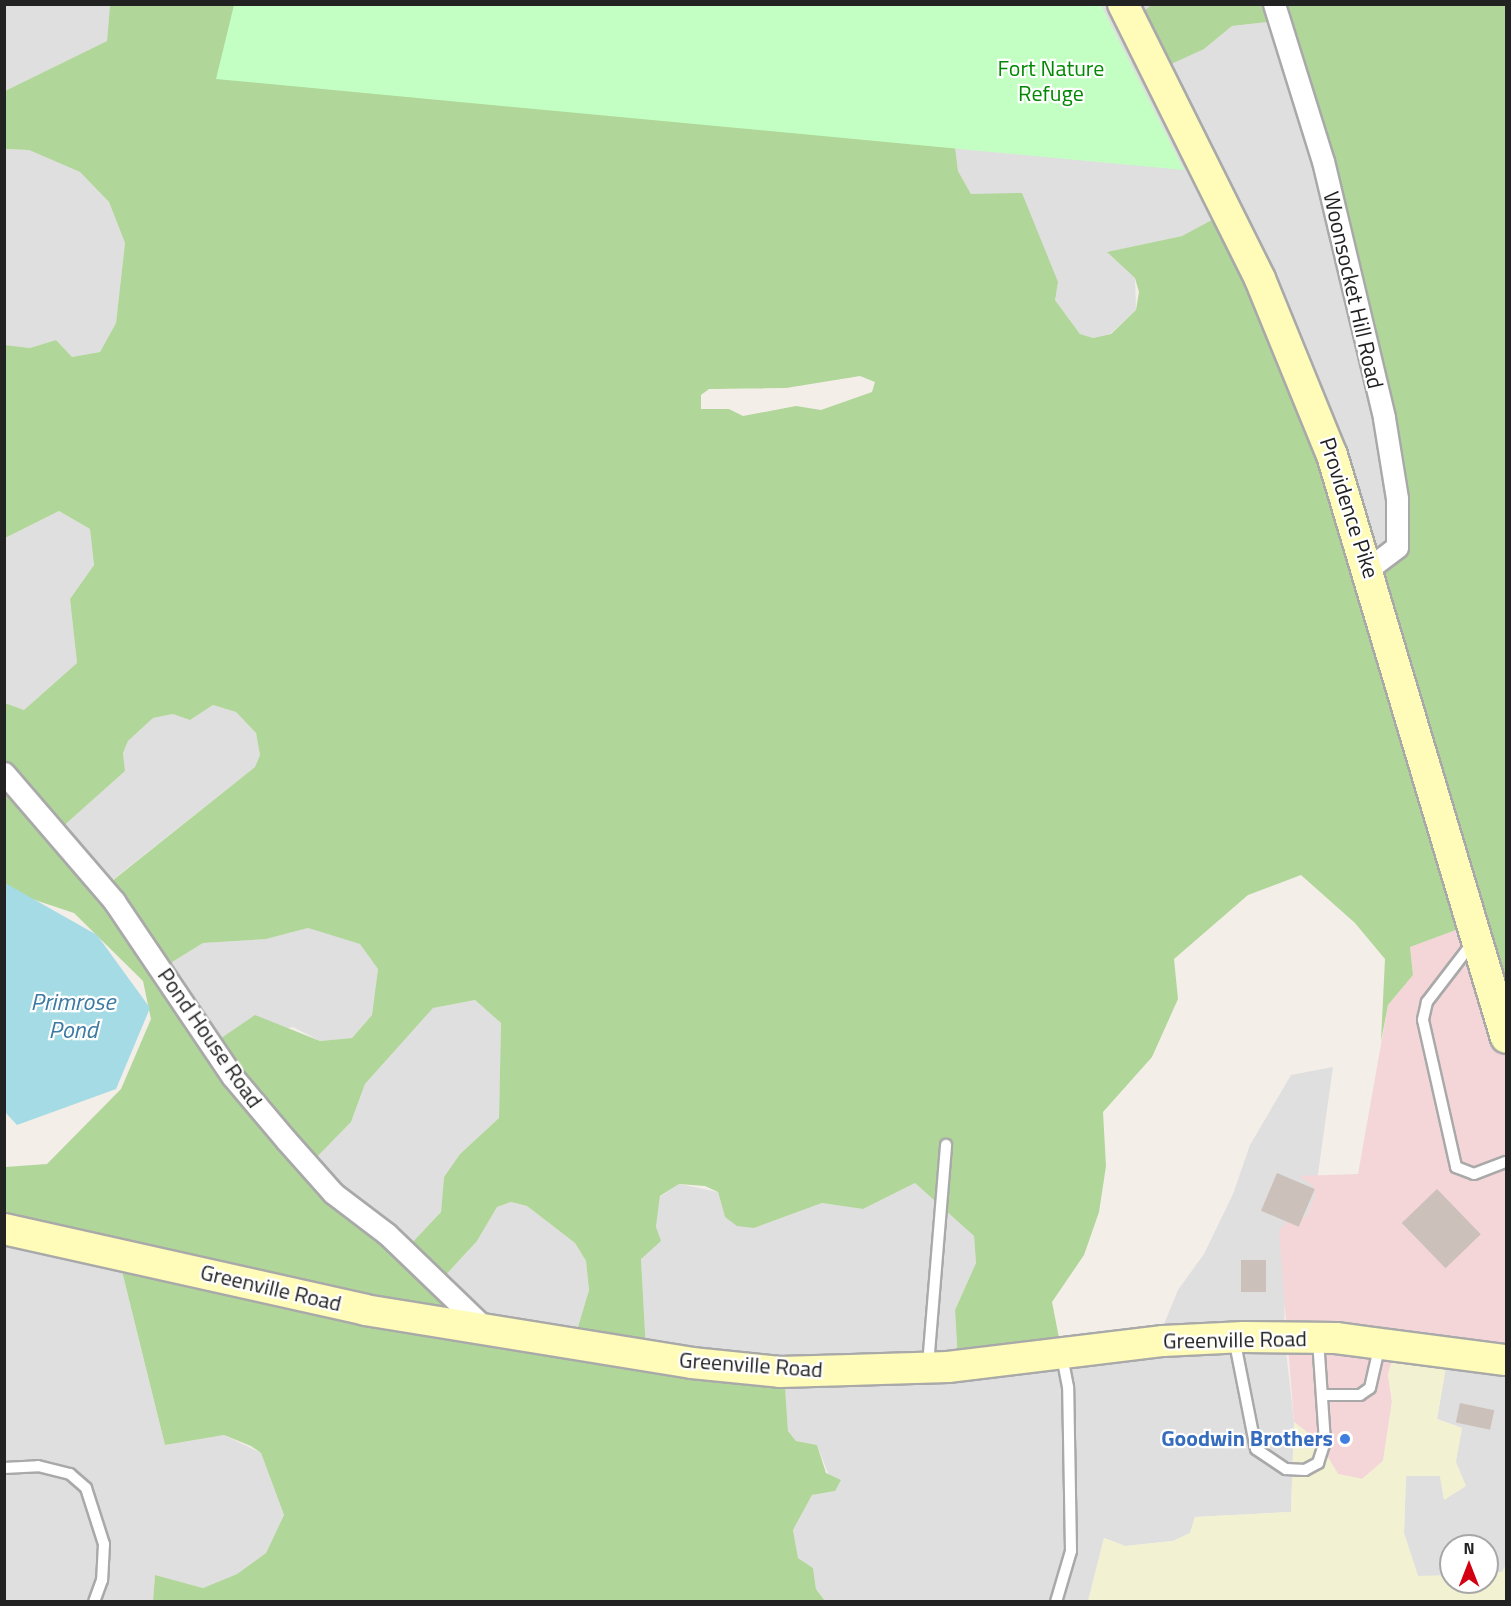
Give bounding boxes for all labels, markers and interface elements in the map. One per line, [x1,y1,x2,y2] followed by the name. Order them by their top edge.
[998,55,1104,106] park label: Fort Nature Refuge
[1317,189,1389,391] street label: Woonsocket Hill Road
[1314,434,1384,582] street label: Providence Pike
[152,963,268,1113] street label: Pond House Road
[31,988,115,1044] water label: Primrose Pond
[198,1259,344,1317] street label: Greenville Road
[1163,1326,1307,1354] street label: Greenville Road
[678,1347,824,1383] street label: Greenville Road
[1161,1426,1333,1452] place label: Goodwin Brothers
[1338,1432,1352,1446] marker: Goodwin Brothers
[1439,1534,1499,1594] north arrow
[1463,1536,1475,1560] text: N

